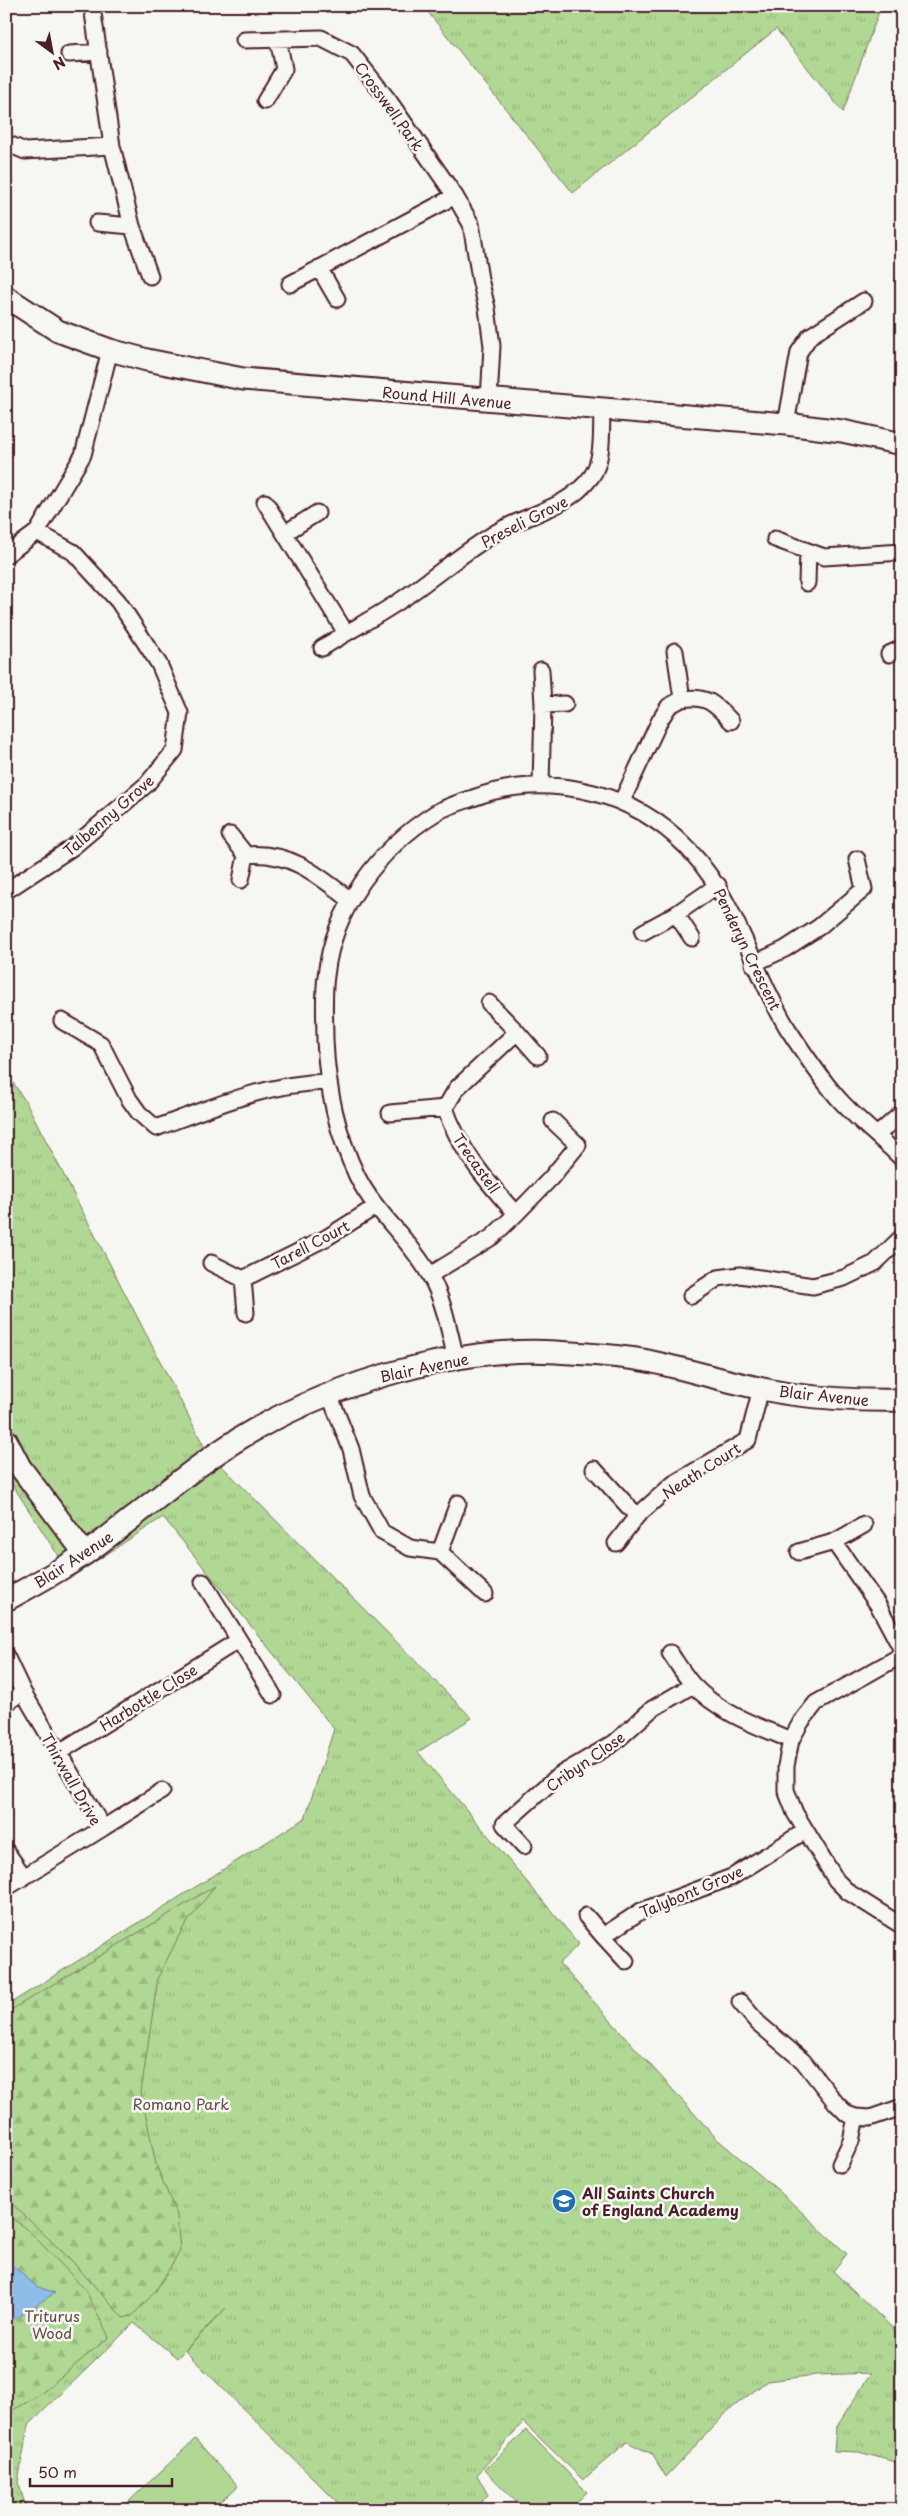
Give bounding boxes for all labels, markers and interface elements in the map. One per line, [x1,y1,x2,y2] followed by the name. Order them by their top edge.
[28,28,78,78] north arrow
[49,52,69,75] text: N
[350,57,430,155] street label: Crosswell Park
[381,380,513,414] street label: Round Hill Avenue
[477,489,572,553] street label: Preseli Grove
[57,769,159,861] street label: Talbenny Grove
[708,884,788,1014] street label: Penderyn Crescent
[448,1128,506,1198] street label: Trecastell
[267,1214,353,1274] street label: Tarell Court
[377,1346,471,1388] street label: Blair Avenue
[778,1379,870,1411] street label: Blair Avenue
[657,1436,745,1504] street label: Neath Court
[29,1525,117,1593] street label: Blair Avenue
[95,1658,201,1736] street label: Harbottle Close
[541,1725,629,1797] street label: Cribyn Close
[36,1729,108,1829] street label: Thirwall Drive
[636,1859,746,1923] street label: Talybont Grove
[133,2092,229,2115] park label: Romano Park
[581,2181,739,2221] place label: All Saints Church of England Academy
[551,2188,577,2214] school or university icon: All Saints Church of England Academy
[24,2304,80,2344] park label: Triturus Wood
[30,2456,172,2488] scale bar
[38,2460,77,2483] text: 50 m

